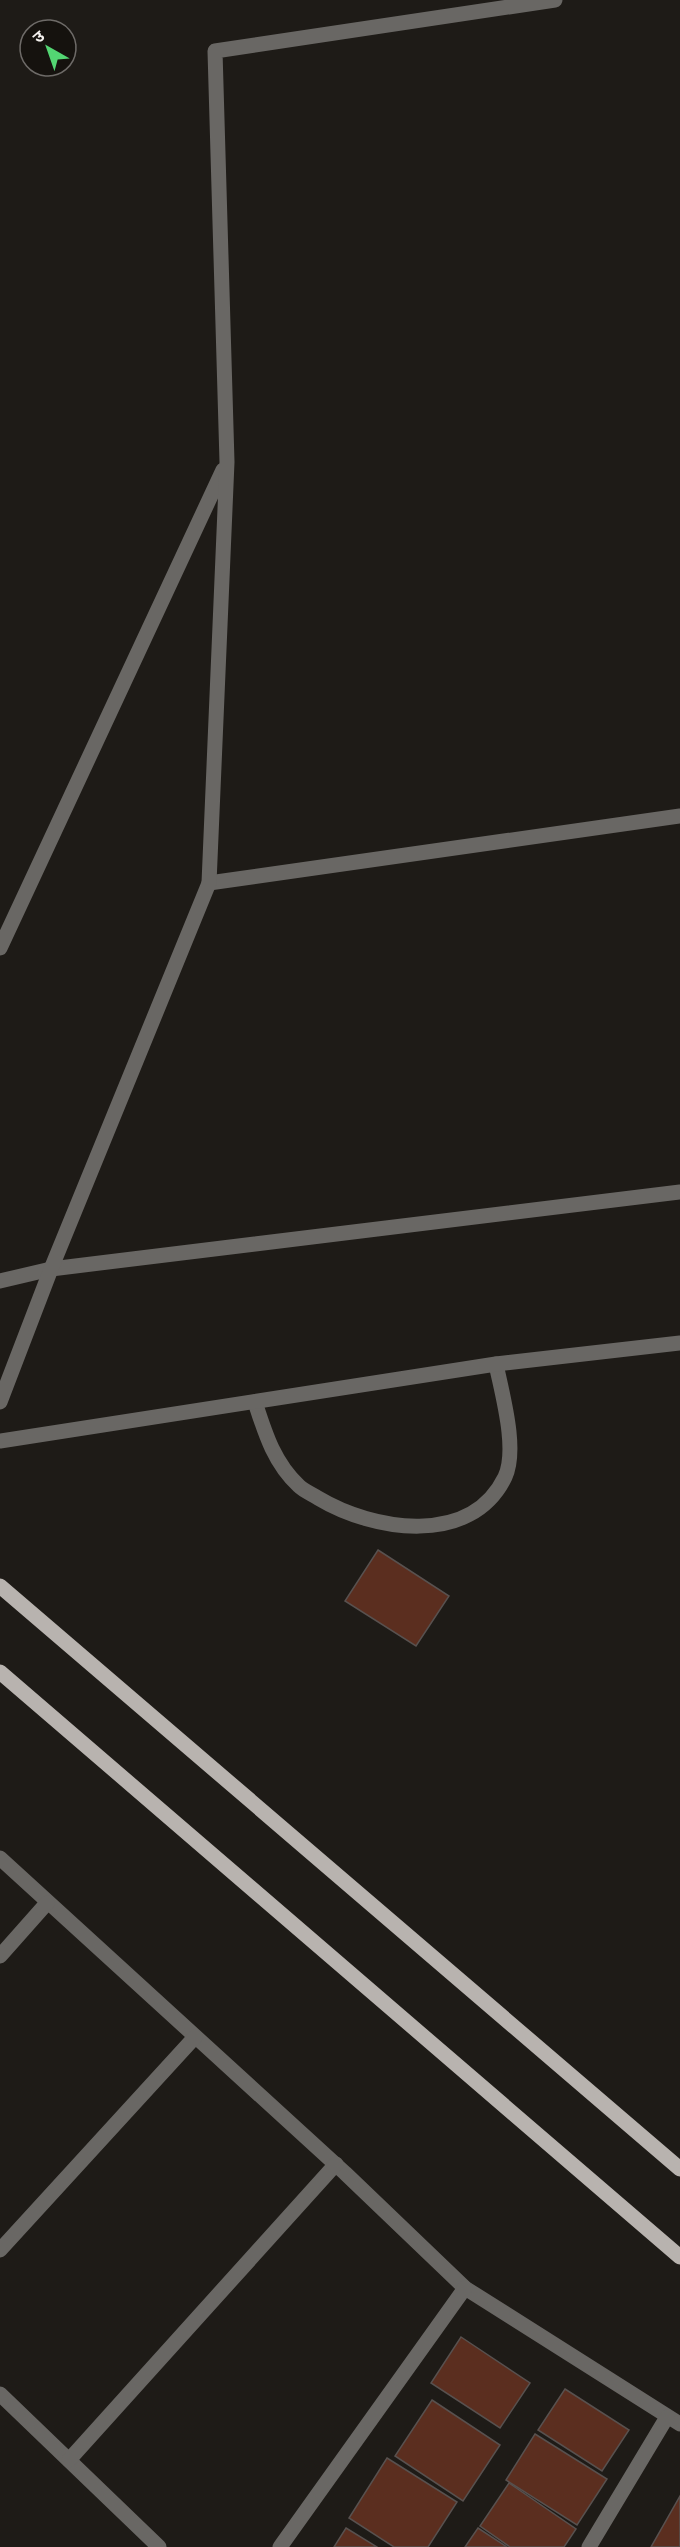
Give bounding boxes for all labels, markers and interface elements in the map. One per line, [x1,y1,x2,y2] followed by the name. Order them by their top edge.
[18,18,78,78] north arrow
[28,25,48,46] text: उ

